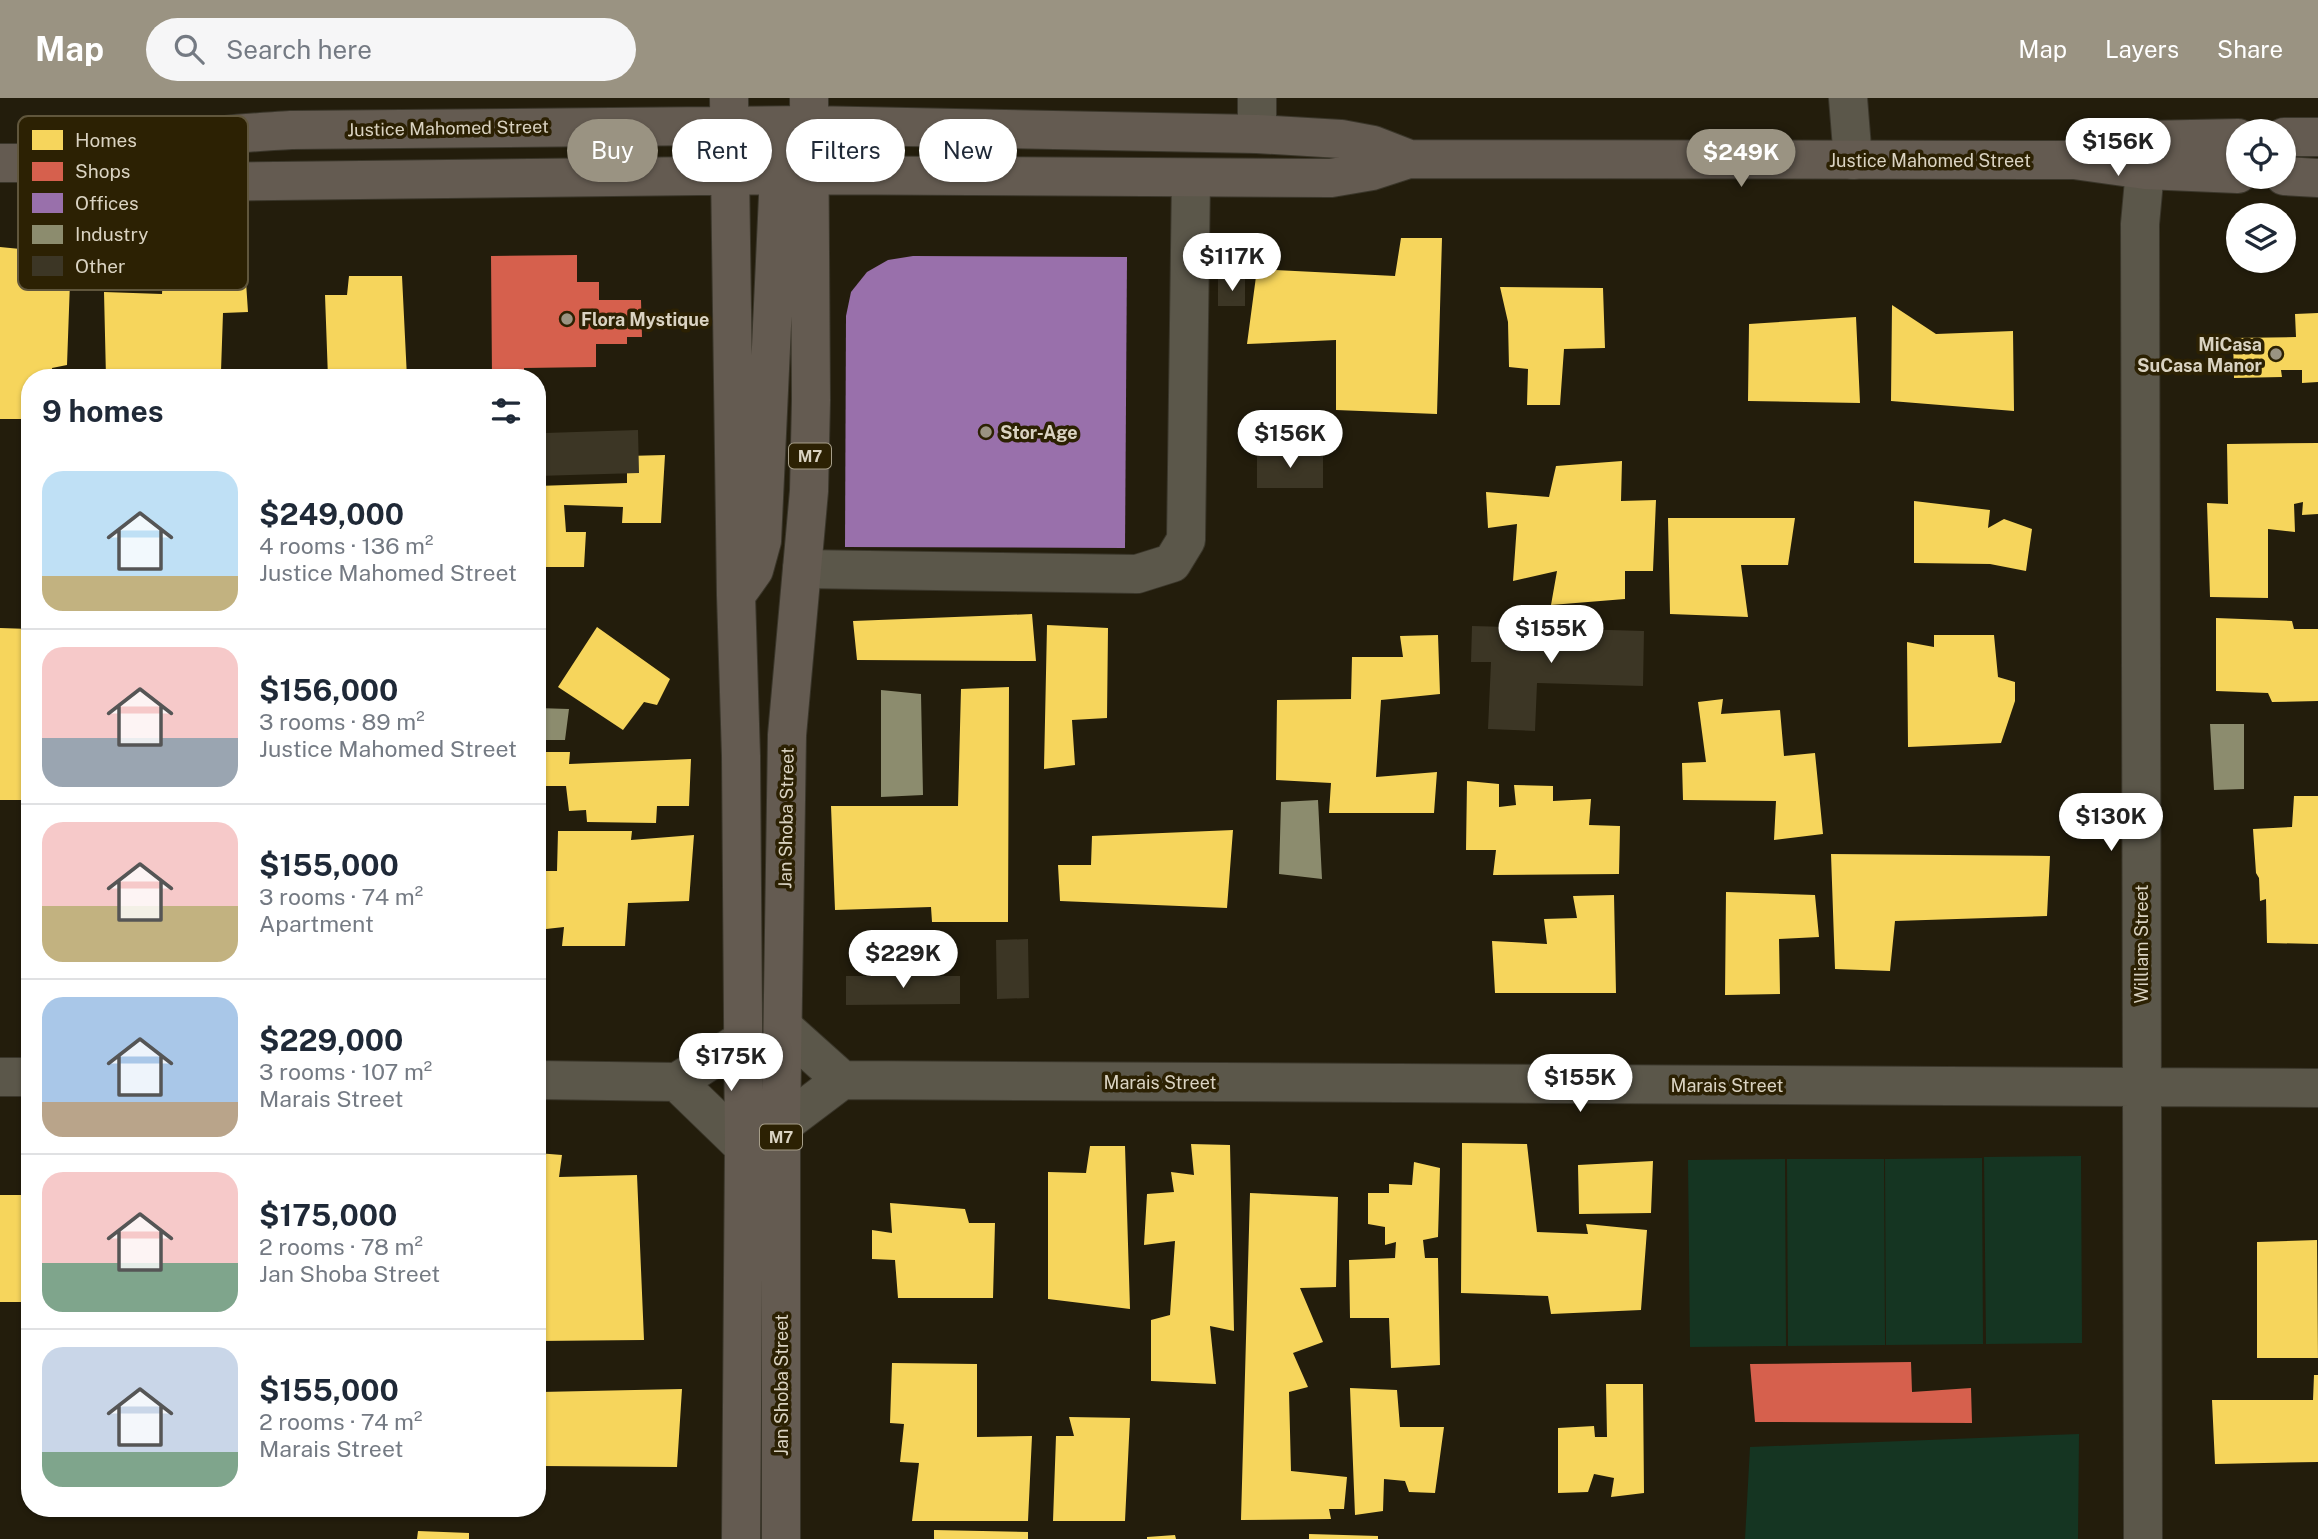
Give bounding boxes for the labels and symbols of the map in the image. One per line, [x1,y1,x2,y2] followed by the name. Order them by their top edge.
[18,116,248,290] legend
[347,116,549,140] street label: Justice Mahomed Street
[2069,118,2167,178] pin: $156K
[75,129,137,151] text: Homes
[1692,130,1790,189] pin: $249K
[1829,150,2031,171] street label: Justice Mahomed Street
[75,160,130,182] text: Shops
[75,192,139,214] text: Offices
[75,223,148,245] text: Industry
[1183,234,1281,293] pin: $117K
[75,255,125,277] text: Other
[581,309,709,330] place label: Flora Mystique
[559,311,575,327] marker: Flora Mystique
[2137,334,2263,376] place label: MiCasa SuCasa Manor
[2268,346,2284,362] marker: MiCasa SuCasa Manor
[1241,410,1339,470] pin: $156K
[1000,422,1078,443] place label: Stor-Age
[978,424,994,440] marker: Stor-Age
[789,444,831,468] road number: M7
[1502,606,1600,665] pin: $155K
[774,747,798,889] street label: Jan Shoba Street
[2062,794,2160,853] pin: $130K
[2131,884,2152,1004] street label: William Street
[854,930,952,990] pin: $229K
[682,1034,780,1093] pin: $175K
[1531,1054,1629,1114] pin: $155K
[1104,1072,1216,1093] street label: Marais Street
[1671,1075,1783,1096] street label: Marais Street
[760,1124,802,1149] road number: M7
[771,1314,792,1456] street label: Jan Shoba Street

